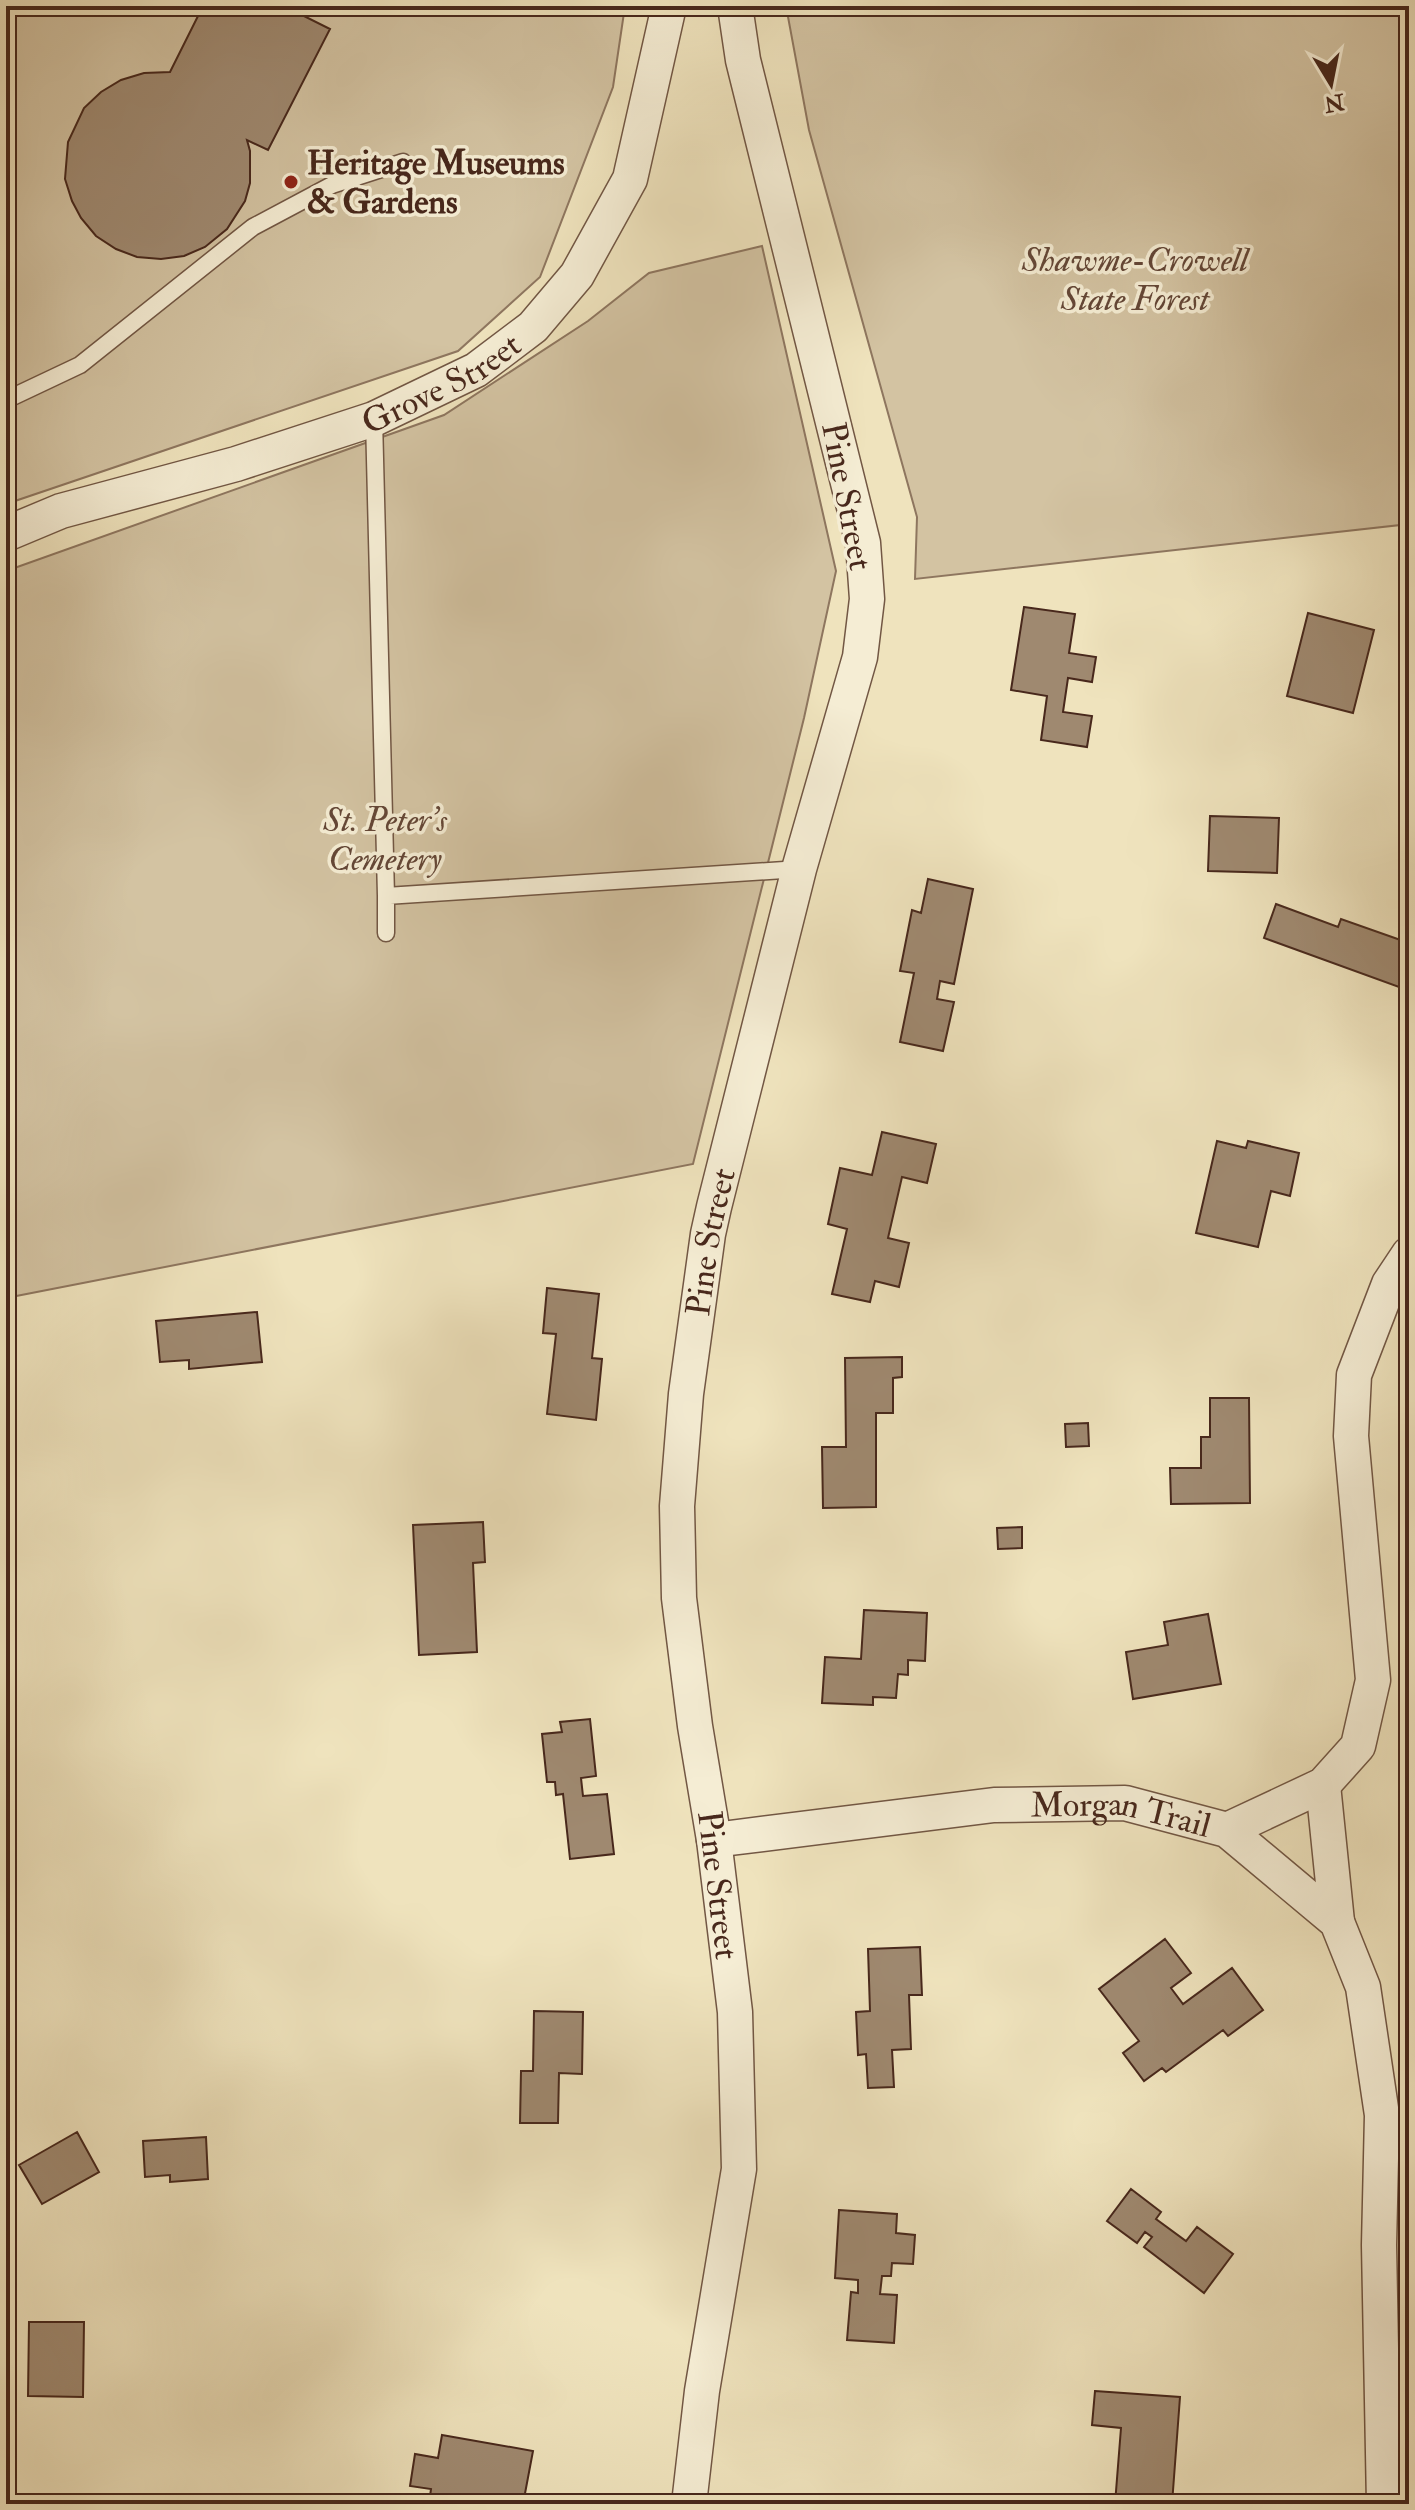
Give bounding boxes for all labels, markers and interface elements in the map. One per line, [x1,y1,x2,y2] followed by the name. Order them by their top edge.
[1291,44,1371,124] north arrow
[1322,87,1347,118] text: N
[307,142,565,224] place label: Heritage Museums & Gardens
[282,173,300,191] marker: Heritage Museums & Gardens
[1021,239,1251,321] park label: Shawme-Crowell State Forest
[355,324,530,445] street label: Grove Street
[811,419,882,574] street label: Pine Street
[322,799,447,881] park label: St. Peter's Cemetery
[677,1164,746,1319] street label: Pine Street
[1030,1783,1216,1848] street label: Morgan Trail
[687,1808,748,1962] street label: Pine Street

